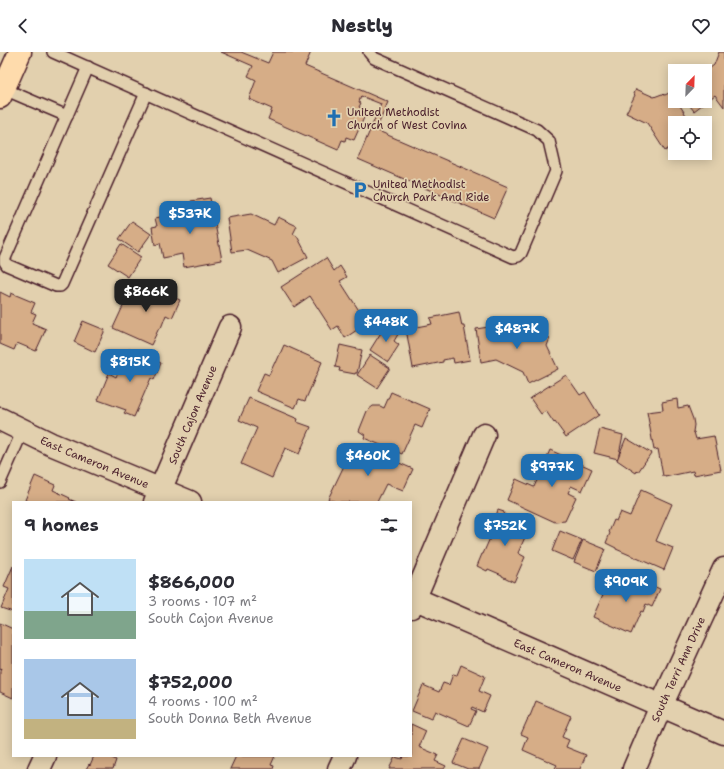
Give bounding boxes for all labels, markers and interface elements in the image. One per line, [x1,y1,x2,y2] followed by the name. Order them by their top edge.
[331,14,393,38] text: Nestly
[12,15,34,37] icon: back
[690,15,712,37] icon: heart
[668,64,712,108] north arrow
[668,64,712,160] map controls
[347,105,467,133] place label: United Methodist Church of West Covina
[324,108,344,128] church icon: United Methodist Church of West Covina
[668,116,712,160] button: locate
[373,177,489,205] place label: United Methodist Church Park And Ride
[350,180,370,200] parking icon: United Methodist Church Park And Ride
[162,201,218,235] pin: $537K
[168,205,212,222] text: $537K
[118,279,174,313] pin: $866K
[123,283,169,300] text: $866K
[358,309,414,343] pin: $448K
[364,313,408,330] text: $448K
[489,316,545,350] pin: $487K
[495,320,539,337] text: $487K
[102,349,158,383] pin: $815K
[110,353,150,370] text: $815K
[165,363,220,467] street label: South Cajon Avenue
[38,432,151,492] street label: East Cameron Avenue
[340,443,396,477] pin: $460K
[346,447,390,464] text: $460K
[524,454,580,488] pin: $977K
[530,458,574,475] text: $977K
[477,513,533,547] pin: $752K
[24,514,99,536] text: 9 homes
[378,514,400,536] icon: filters
[483,517,527,534] text: $752K
[598,569,654,603] pin: $909K
[148,571,235,593] text: $866,000
[604,573,648,590] text: $909K
[56,575,104,623] icon: home
[148,593,257,610] text: 3 rooms · 107 m²
[148,610,274,627] text: South Cajon Avenue
[647,614,709,724] street label: South Terri Ann Drive
[511,635,624,695] street label: East Cameron Avenue
[148,671,233,693] text: $752,000
[56,675,104,723] icon: home
[148,693,258,710] text: 4 rooms · 100 m²
[148,710,312,727] text: South Donna Beth Avenue

